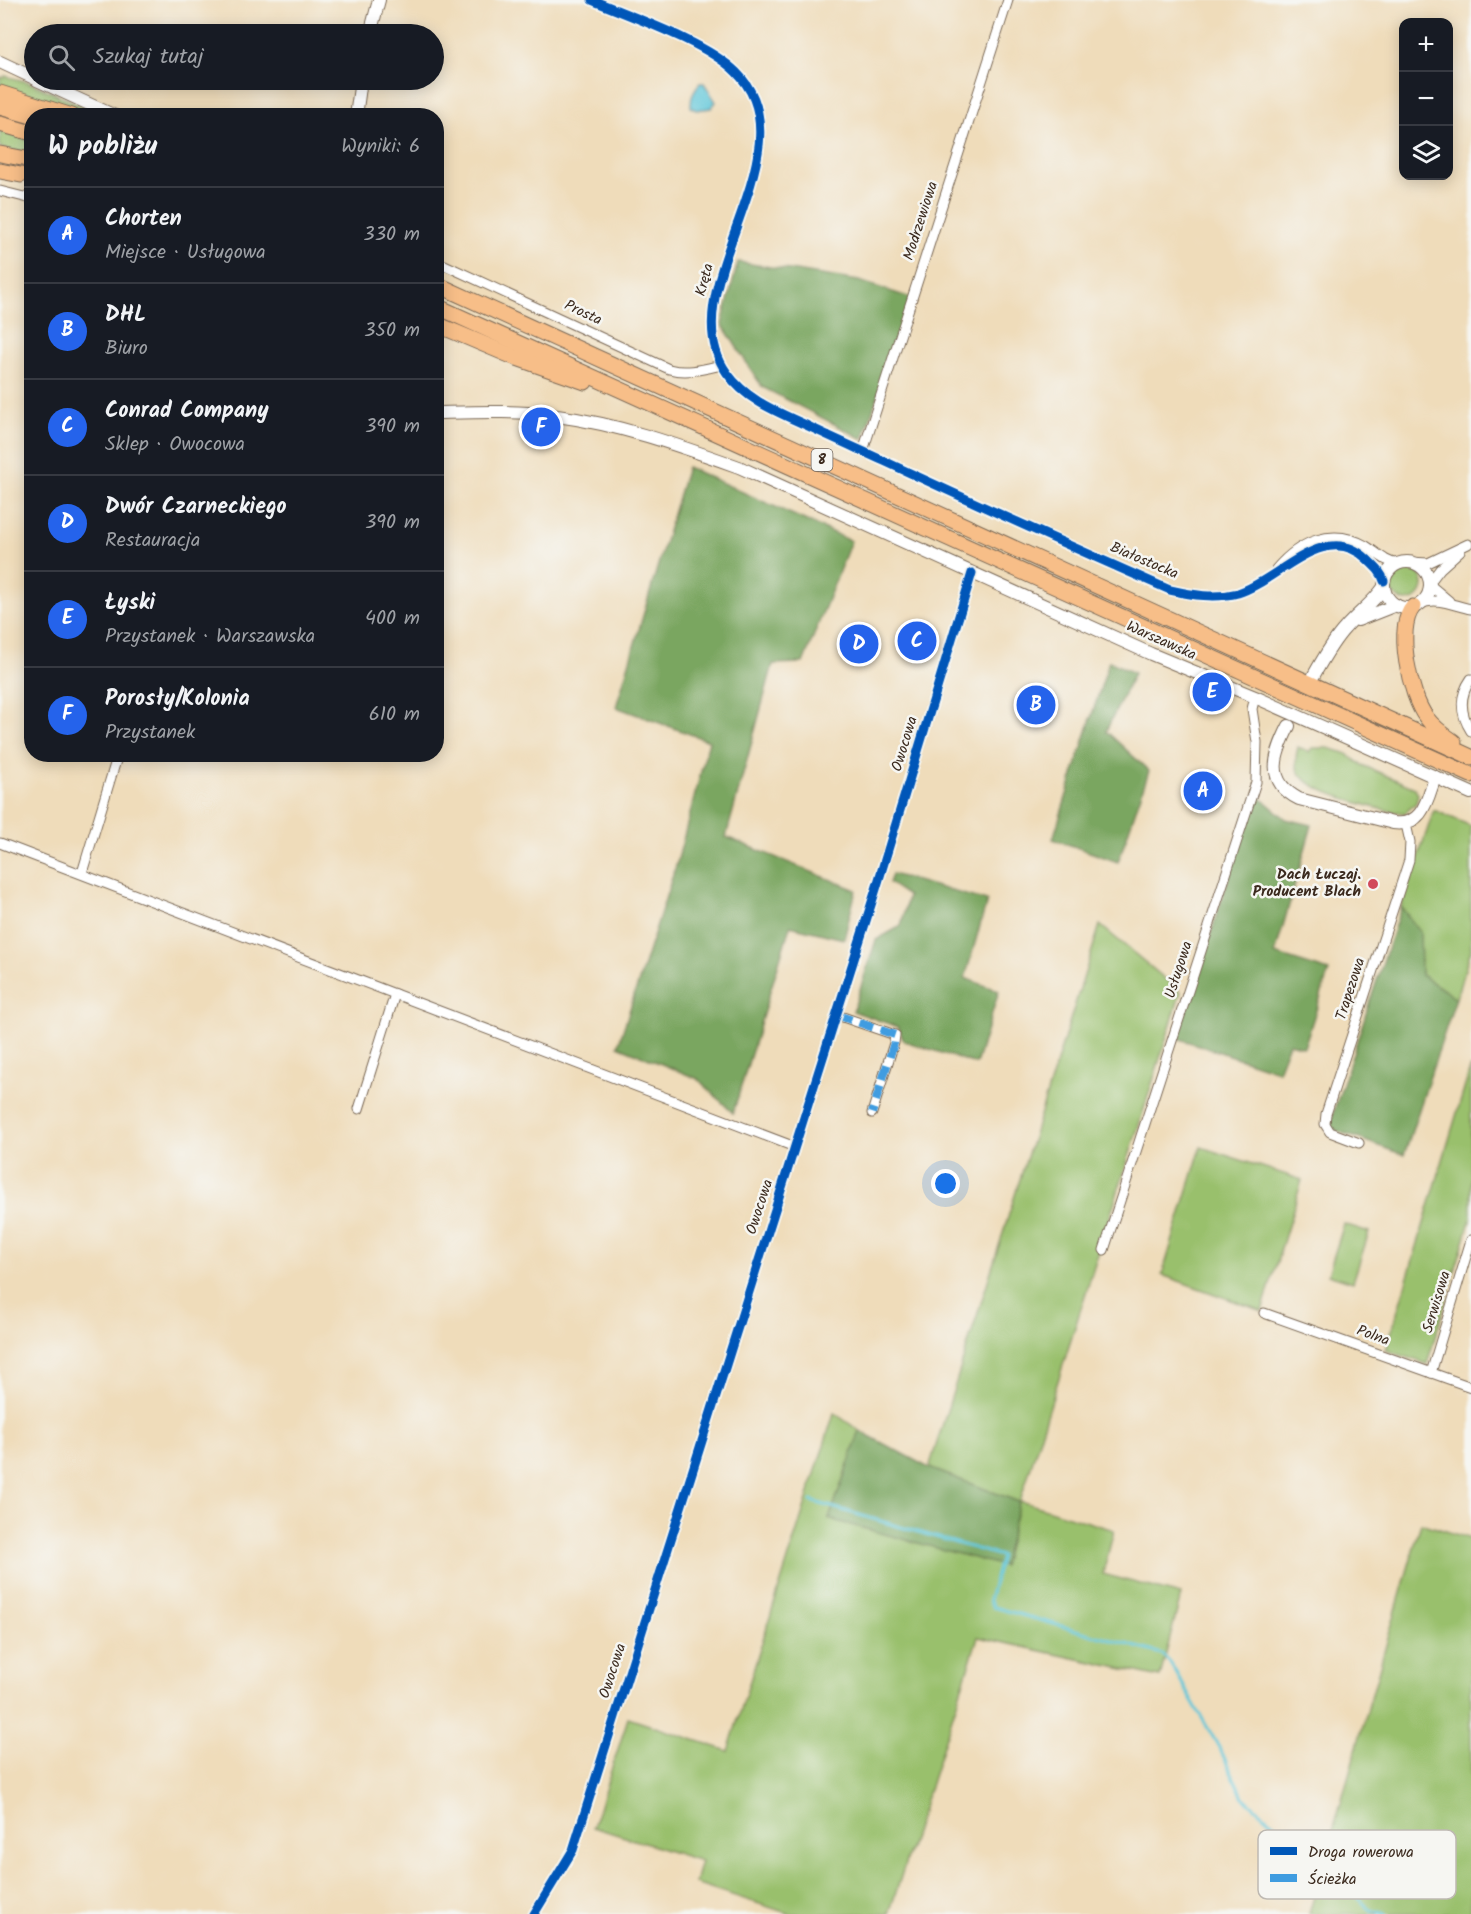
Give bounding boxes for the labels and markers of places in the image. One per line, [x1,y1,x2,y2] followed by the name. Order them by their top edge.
[522,404,560,450] pin: F
[898,618,936,664] pin: C
[840,622,878,666] pin: D
[1192,670,1232,714] pin: E
[1016,682,1056,728] pin: B
[1184,768,1222,814] pin: A
[1253,863,1361,904] place label: Dach Łuczaj. Producent Blach
[1366,877,1380,891] marker: Dach Łuczaj. Producent Blach

